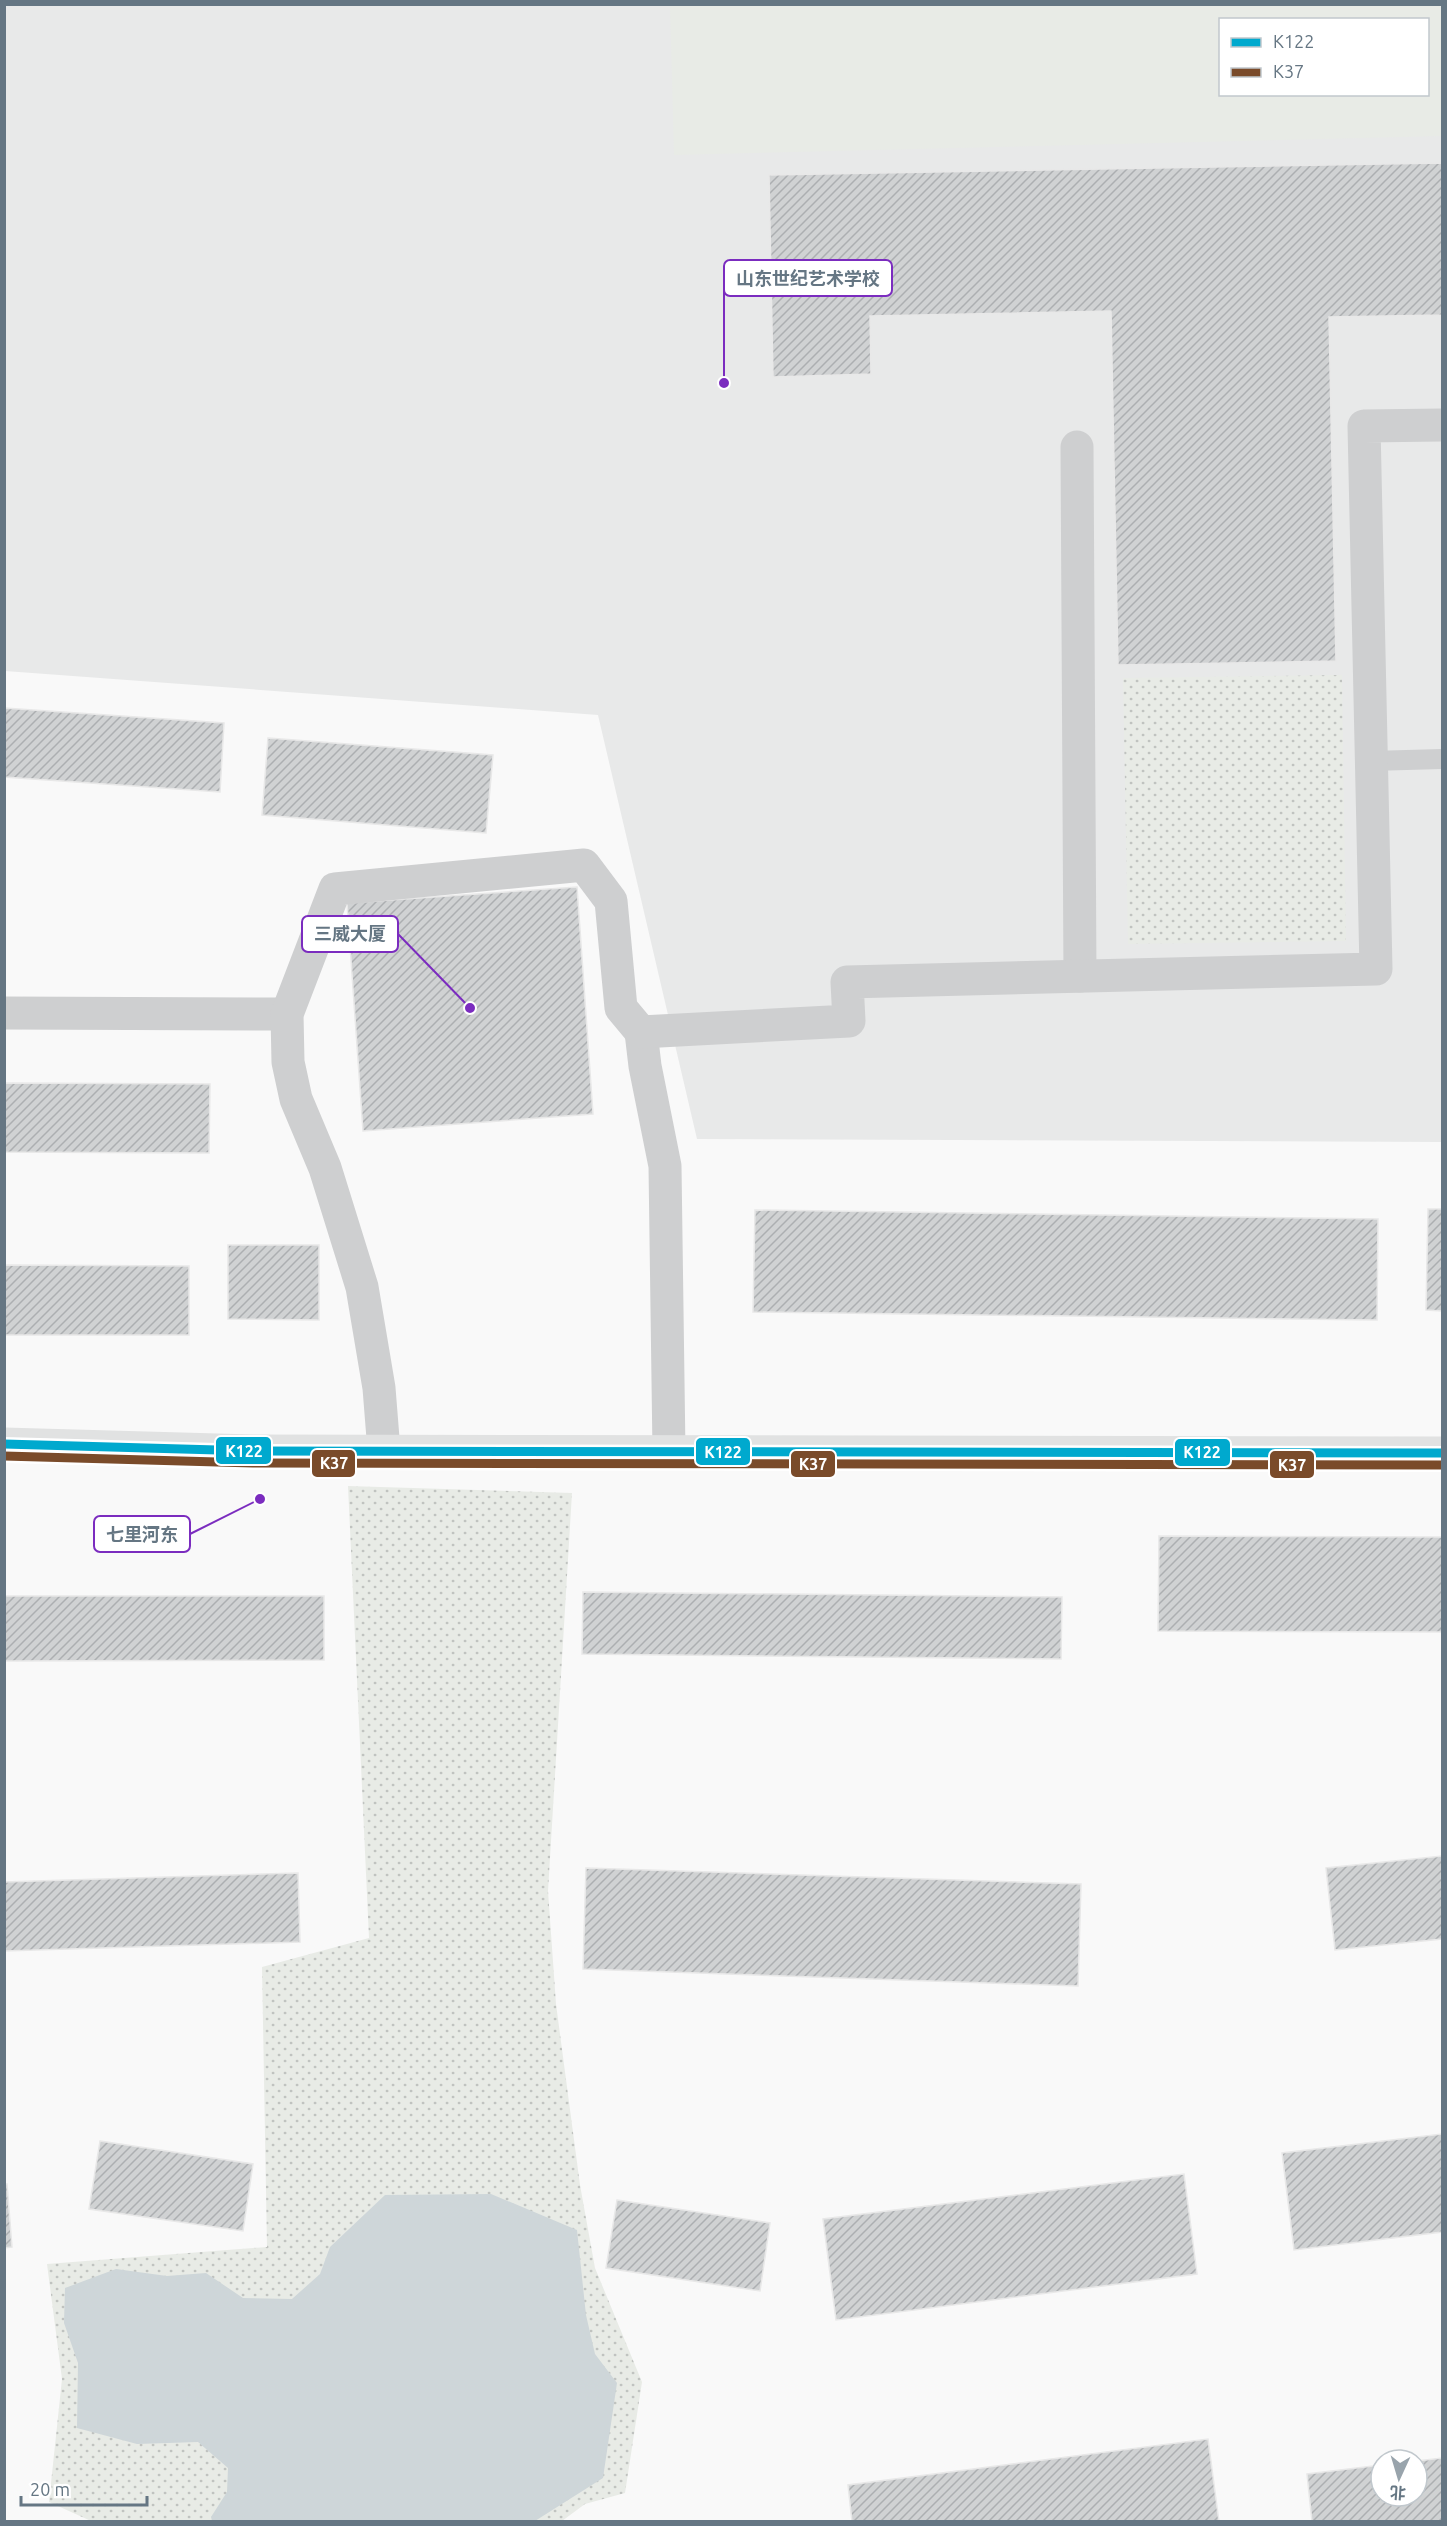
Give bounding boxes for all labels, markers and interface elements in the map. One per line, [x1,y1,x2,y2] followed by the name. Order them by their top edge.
[1219,18,1429,96] legend
[1273,31,1314,51] text: K122
[1273,61,1304,81] text: K37
[724,260,892,296] callout: 山东世纪艺术学校
[736,268,880,288] text: 山东世纪艺术学校
[302,916,398,952] callout: 三威大厦
[314,923,386,943] text: 三威大厦
[215,1436,272,1465] line badge: K122
[695,1437,751,1466] line badge: K122
[1174,1438,1231,1467] line badge: K122
[225,1442,263,1460] text: K122
[704,1443,742,1461] text: K122
[1183,1443,1221,1461] text: K122
[311,1449,356,1478] line badge: K37
[790,1450,836,1478] line badge: K37
[1269,1450,1315,1479] line badge: K37
[320,1454,348,1472] text: K37
[799,1455,827,1473] text: K37
[1278,1456,1306,1474] text: K37
[94,1516,190,1552] callout: 七里河东
[106,1524,178,1544] text: 七里河东
[1369,2448,1429,2508] north arrow
[21,2469,147,2507] scale bar
[30,2479,70,2499] text: 20 m
[1389,2483,1407,2503] text: 北

